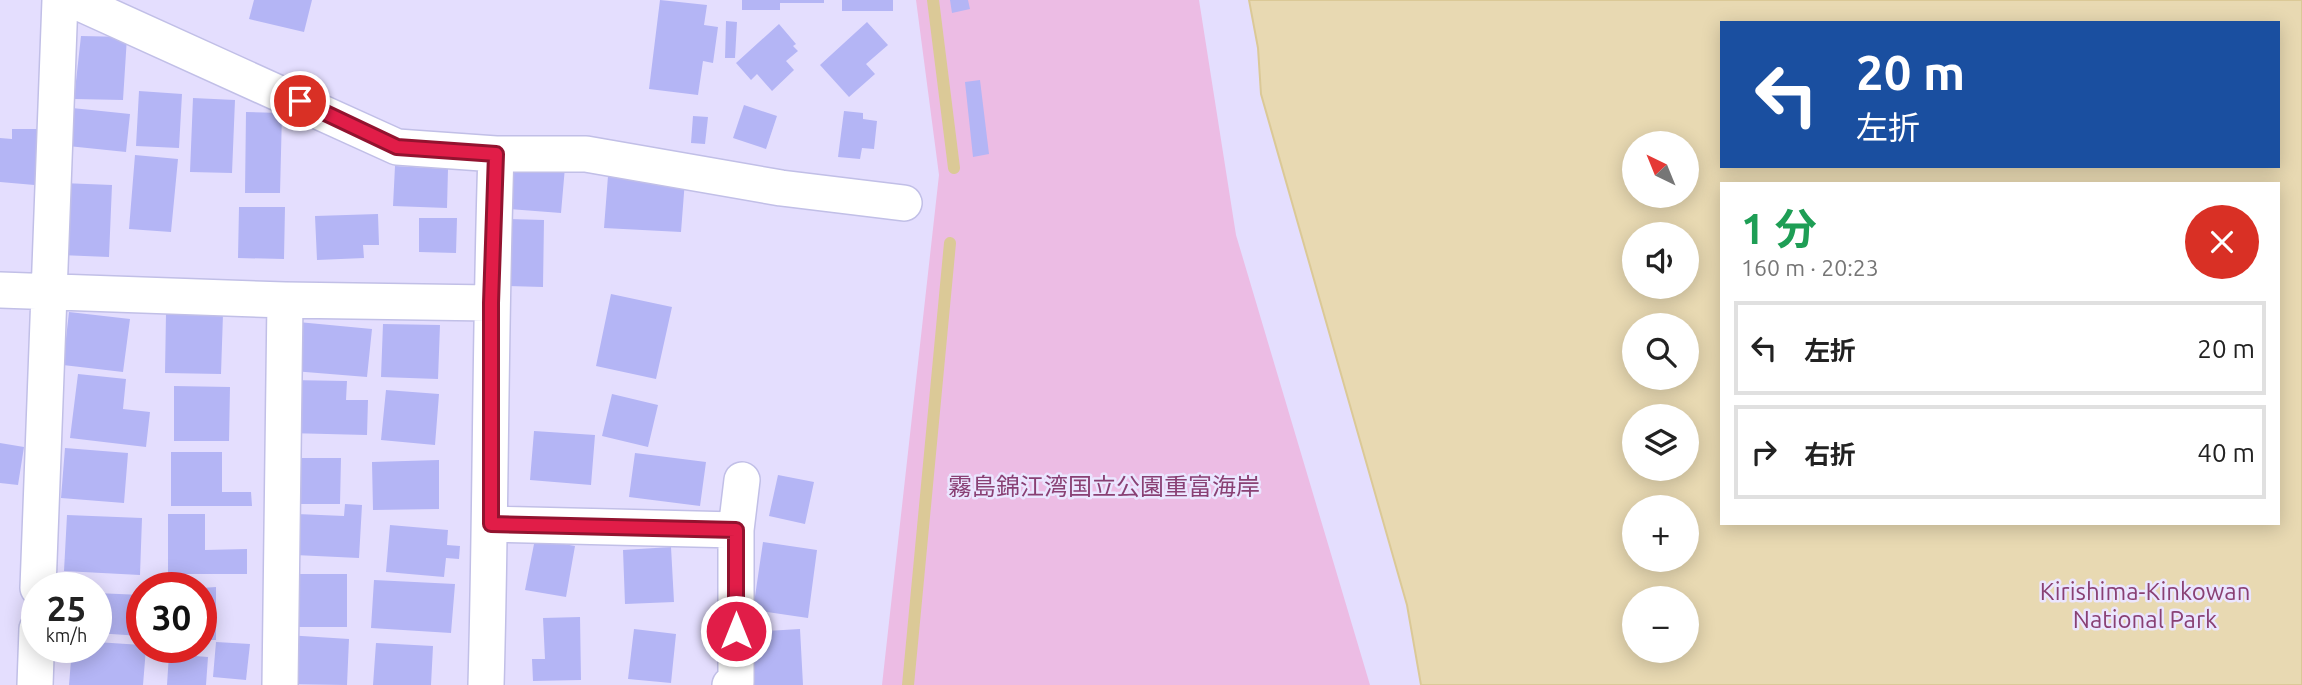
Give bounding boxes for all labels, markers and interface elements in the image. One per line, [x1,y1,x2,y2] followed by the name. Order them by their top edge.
[1856,44,1965,99] text: 20 m
[1741,49,1832,140] icon: left
[270,71,330,131] pin
[281,82,319,120] icon: arrive
[1856,109,1920,145] text: 左折
[1622,131,1699,208] north arrow
[1622,131,1699,663] map controls
[1741,205,1817,252] text: 1 分
[2185,205,2259,279] button: close
[1622,222,1699,299] button: sound
[1741,255,1879,280] text: 160 m · 20:23
[1622,313,1699,390] button: search
[1745,329,1783,367] icon: left
[2197,334,2255,363] text: 20 m
[1804,336,1856,365] text: 左折
[1622,404,1699,481] button: layers
[1745,433,1783,471] icon: right
[2197,438,2255,467] text: 40 m
[1804,440,1856,469] text: 右折
[948,473,1260,500] park label: 霧島錦江湾国立公園重富海岸
[1622,495,1699,572] button: +
[126,572,217,663] speed limit sign: 30
[2040,578,2250,633] park label: Kirishima-Kinkowan National Park
[1622,586,1699,663] button: −
[47,588,86,628] text: 25
[699,594,773,668] position arrow
[46,625,87,645] text: km/h

